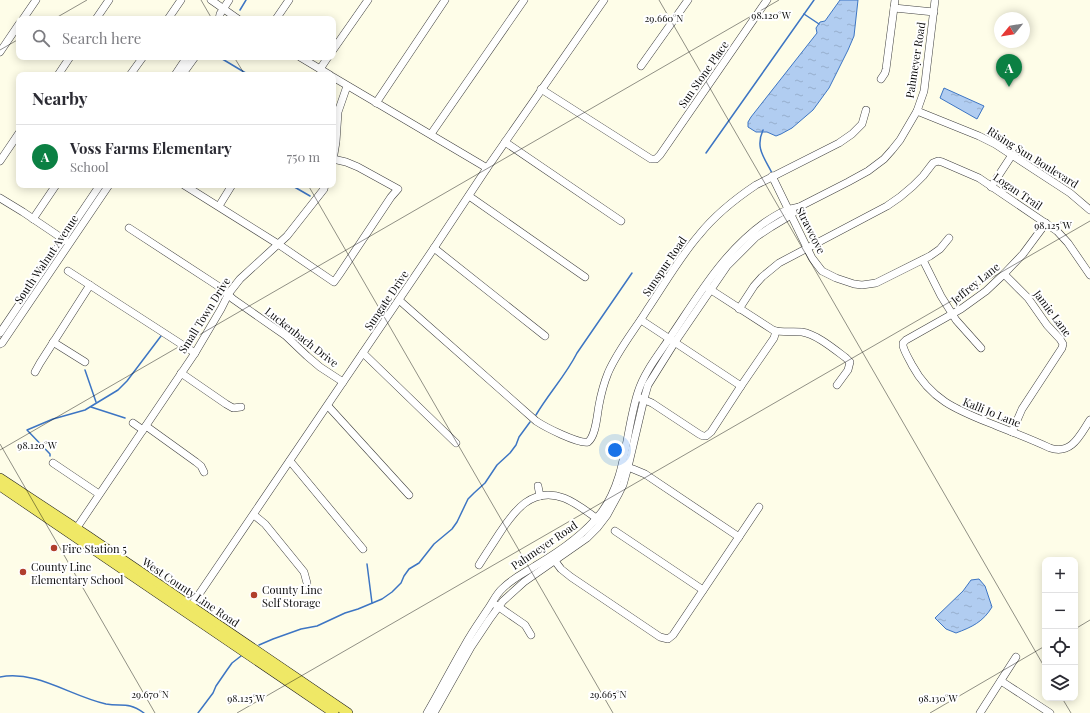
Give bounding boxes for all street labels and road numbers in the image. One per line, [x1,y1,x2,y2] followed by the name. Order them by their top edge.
[902,20,929,99] street label: Pahmeyer Road
[674,37,732,110] street label: Sun Stone Place
[985,123,1082,191] street label: Rising Sun Boulevard
[990,169,1046,213] street label: Logan Trail
[793,204,829,256] street label: Strawcove
[11,211,82,306] street label: South Walnut Avenue
[638,233,690,299] street label: Sunspur Road
[947,259,1003,308] street label: Jeffrey Lane
[360,267,412,333] street label: Sungate Drive
[175,274,234,356] street label: Small Town Drive
[1030,286,1076,339] street label: Jamie Lane
[262,304,342,371] street label: Luckenbach Drive
[961,394,1024,431] street label: Kalli Jo Lane
[508,517,581,573] street label: Pahmeyer Road
[139,553,243,630] street label: West County Line Road

